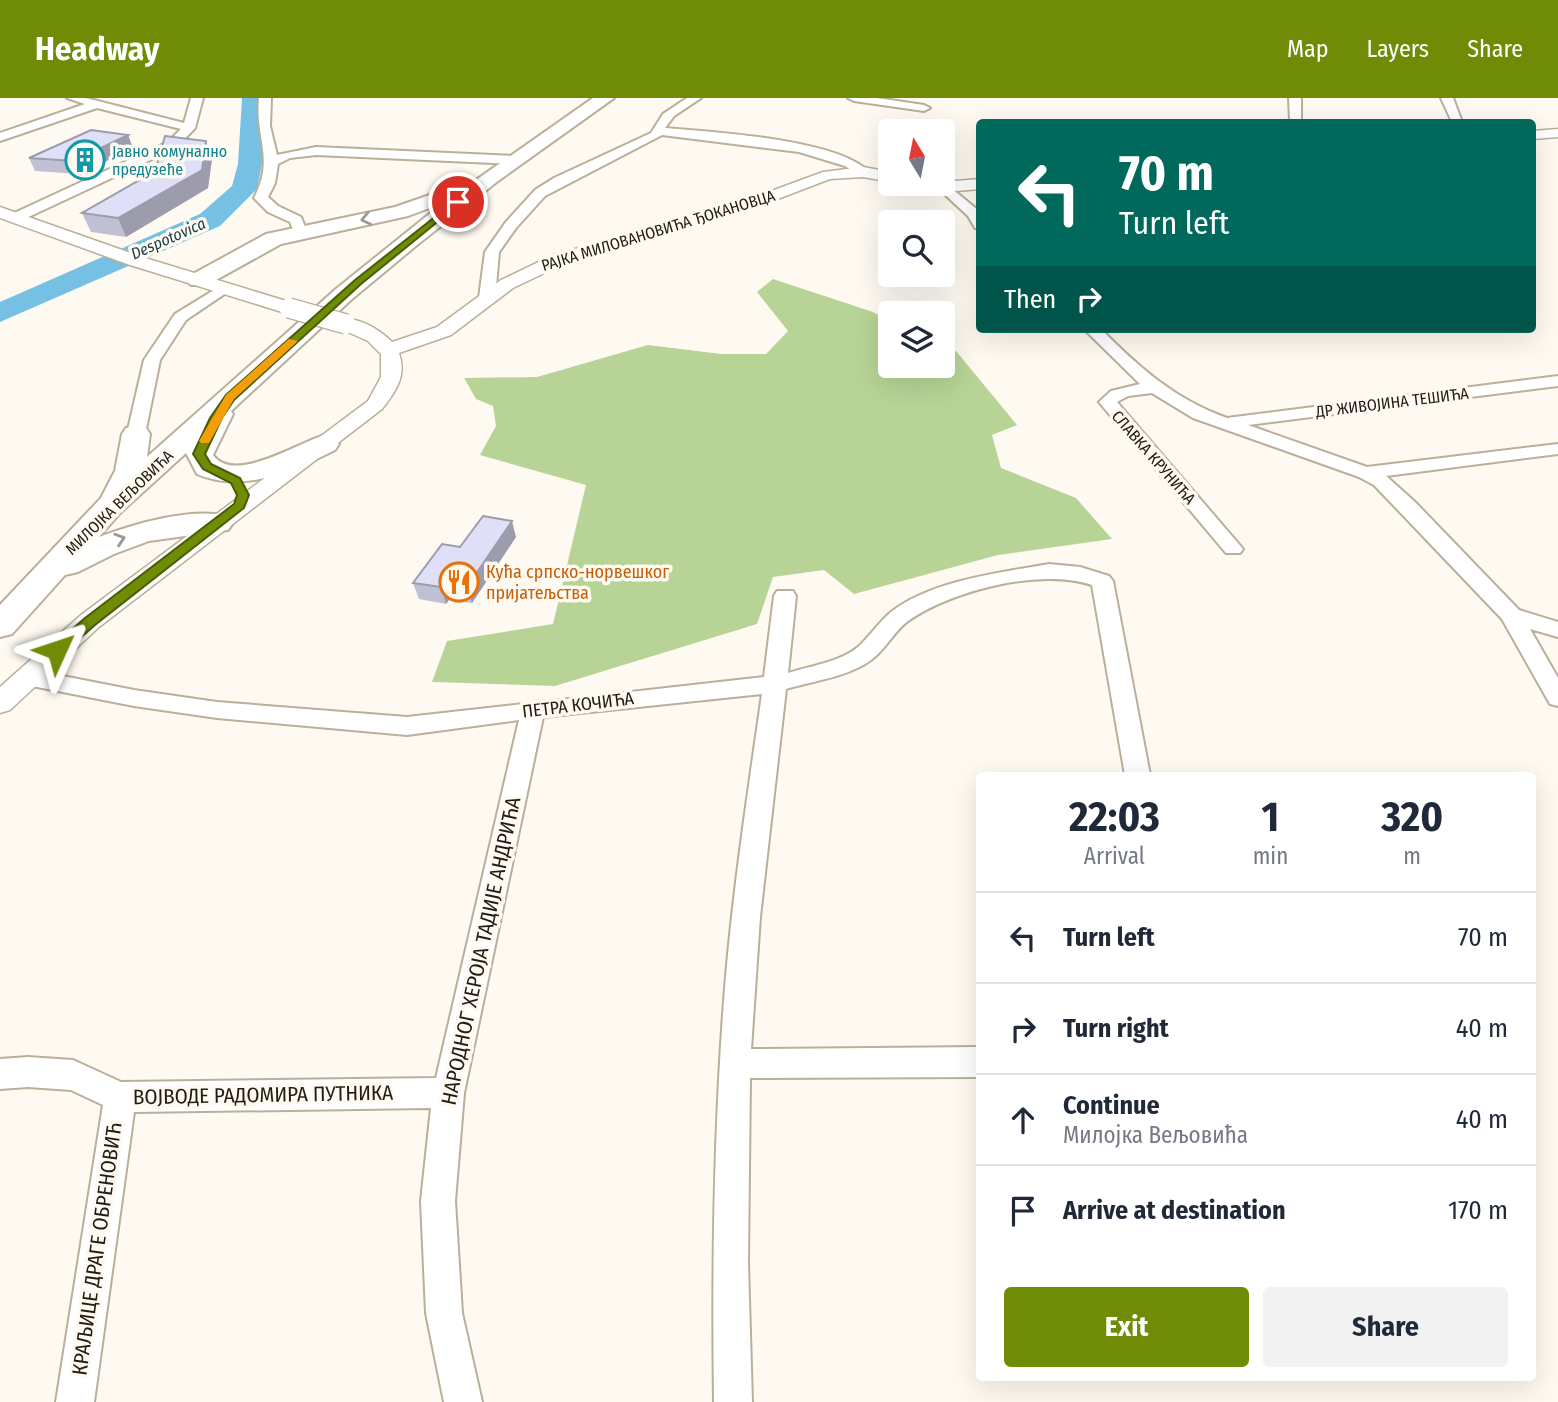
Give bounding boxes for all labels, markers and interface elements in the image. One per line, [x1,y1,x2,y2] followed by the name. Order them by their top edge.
[35,29,159,69] text: Headway
[1287,35,1329,63] text: Map
[1367,35,1429,63] text: Layers
[1467,35,1523,63] text: Share
[878,119,956,196] north arrow
[878,119,955,378] map controls
[64,139,106,181] building icon: Јавно комунално предузеће
[112,142,227,179] place label: Јавно комунално предузеће
[1119,144,1214,203] text: 70 m
[1004,147,1095,238] icon: left
[428,172,488,232] pin
[439,183,477,221] icon: arrive
[539,186,778,275] street label: РАЈКА МИЛОВАНОВИЋА ЂОКАНОВЦА
[1119,204,1229,242] text: Turn left
[878,210,955,287] button: search
[360,211,372,226] one-way arrow
[128,214,208,263] water label: Despotovica
[1070,280,1108,318] icon: right
[1004,284,1056,315] text: Then
[878,301,955,378] button: layers
[1314,384,1470,421] street label: ДР ЖИВОЈИНА ТЕШИЋА
[1108,407,1200,509] street label: СЛАВКА КРУНИЋА
[62,446,177,559] street label: МИЛОЈКА ВЕЉОВИЋА
[113,533,126,547] one-way arrow
[438,561,480,603] restaurant icon: Кућа српско-норвешког пријатељства
[486,561,669,604] place label: Кућа српско-норвешког пријатељства
[20,613,94,687] position arrow
[521,687,636,723] street label: ПЕТРА КОЧИЋА
[1069,792,1160,842] text: 22:03
[1262,792,1279,842] text: 1
[1381,792,1443,842] text: 320
[436,795,526,1107] street label: НАРОДНОГ ХЕРОЈА ТАДИЈЕ АНДРИЋА
[1084,842,1145,870] text: Arrival
[1253,842,1288,870] text: min
[1403,842,1421,870] text: m
[1004,919,1042,957] icon: left
[1063,922,1155,953] text: Turn left
[1458,922,1508,953] text: 70 m
[1004,1010,1042,1048] icon: right
[1063,1013,1169,1044] text: Turn right
[1456,1013,1508,1044] text: 40 m
[133,1080,393,1110] street label: ВОЈВОДЕ РАДОМИРА ПУТНИКА
[1063,1090,1160,1121] text: Continue
[1004,1101,1042,1139] icon: ahead
[1456,1104,1508,1135] text: 40 m
[66,1121,128,1377] street label: КРАЉИЦЕ ДРАГЕ ОБРЕНОВИЋ
[1063,1121,1248,1149] text: Милојка Вељовића
[1004,1192,1042,1230] icon: arrive
[1063,1195,1286,1226] text: Arrive at destination
[1448,1195,1508,1226] text: 170 m
[1004,1287,1249,1367] button: Exit
[1263,1287,1508,1367] button: Share

